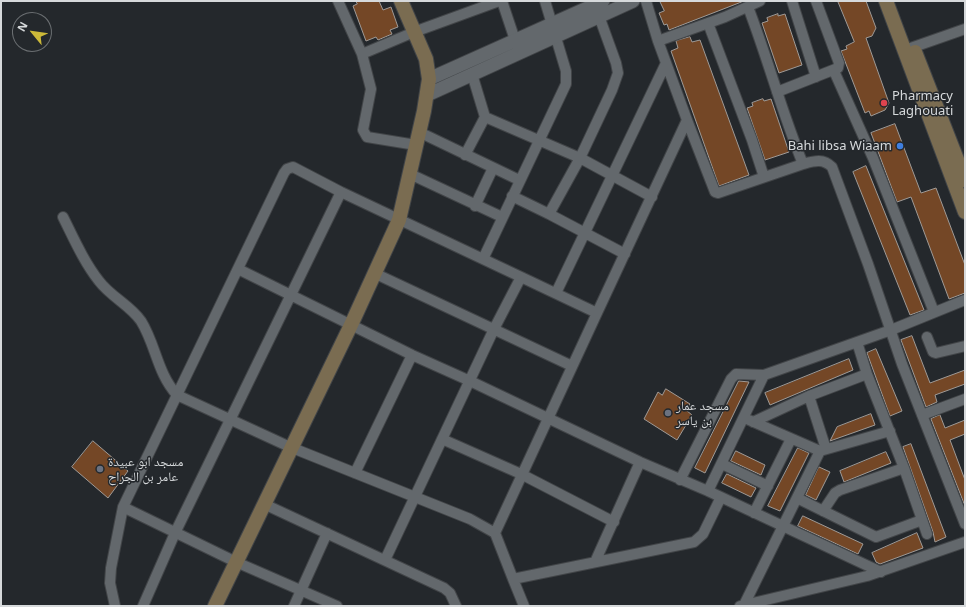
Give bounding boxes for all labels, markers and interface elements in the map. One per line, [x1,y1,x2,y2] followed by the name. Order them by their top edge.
[12,12,52,52] north arrow
[13,19,31,34] text: N
[892,88,953,119] place label: Pharmacy Laghouati
[879,98,889,108] marker: Pharmacy Laghouati
[788,138,892,154] place label: Bahi libsa Wiaam
[895,141,905,151] marker: Bahi libsa Wiaam
[676,398,729,429] place label: مسجد عمار بن ياسر
[663,408,673,418] marker: مسجد عمار بن ياسر
[108,454,183,485] place label: مسجد ابو عبيدة عامر بن الجراح
[95,464,105,474] marker: مسجد ابو عبيدة عامر بن الجراح

